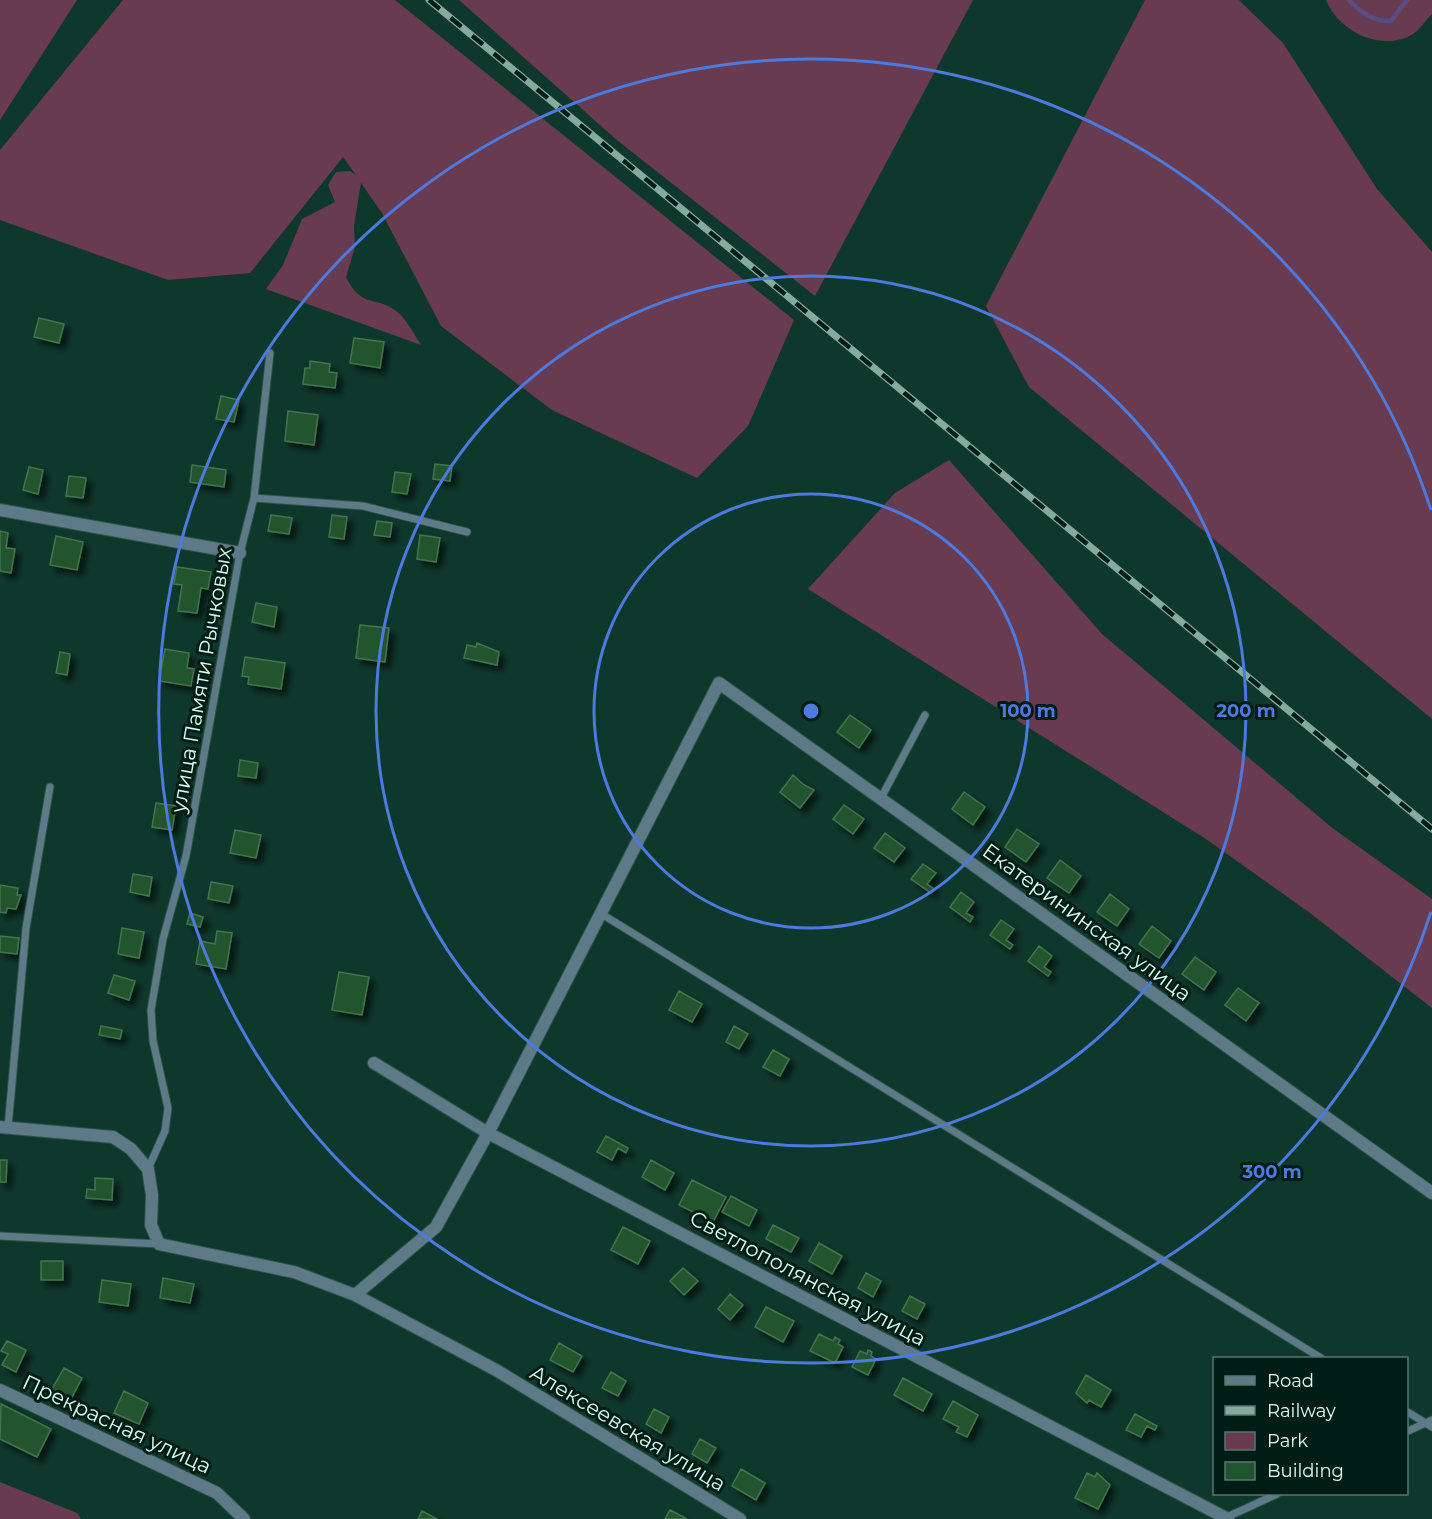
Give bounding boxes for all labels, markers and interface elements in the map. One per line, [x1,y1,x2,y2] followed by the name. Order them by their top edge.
[165,545,237,816] street label: улица Памяти Рычковых
[1000,700,1056,722] text: 100 m
[1216,700,1276,722] text: 200 m
[801,701,821,721] centre of rings
[978,838,1196,1006] street label: Екатерининская улица
[1241,1161,1302,1183] text: 300 m
[686,1205,930,1351] street label: Светлополянская улица
[1213,1357,1408,1495] legend
[526,1360,730,1496] street label: Алексеевская улица
[19,1369,215,1479] street label: Прекрасная улица
[1267,1370,1314,1392] text: Road
[1267,1400,1336,1422] text: Railway
[1267,1430,1308,1452] text: Park
[1267,1460,1344,1482] text: Building

